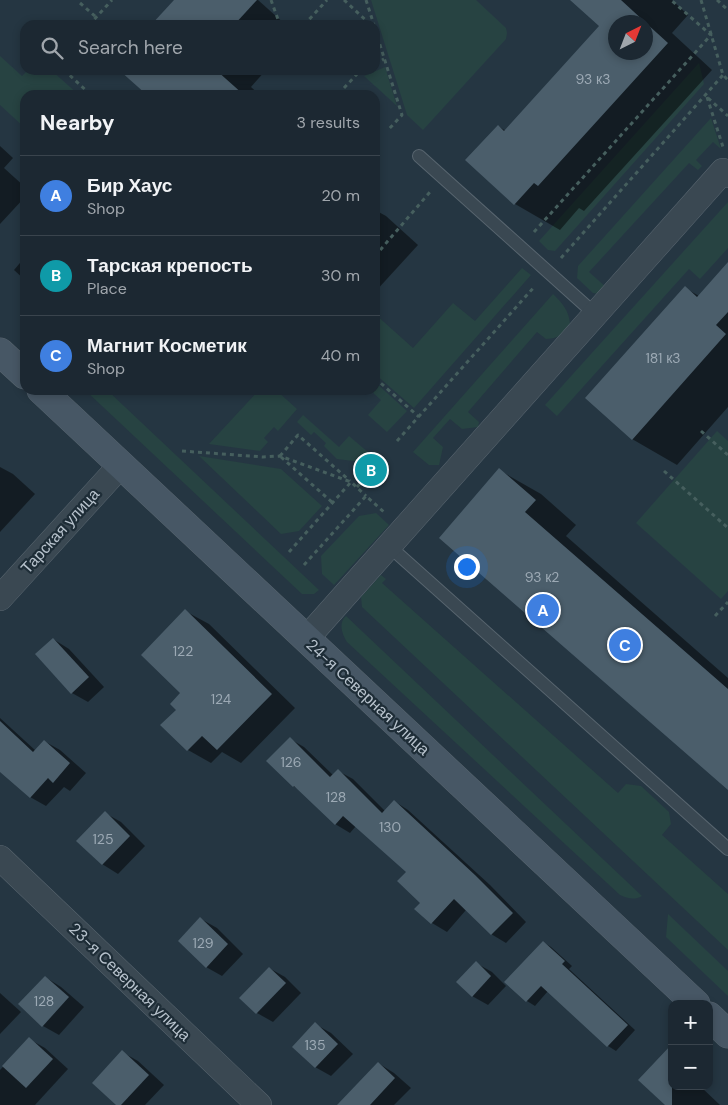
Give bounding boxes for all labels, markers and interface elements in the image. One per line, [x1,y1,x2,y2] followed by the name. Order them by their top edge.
[608,15,653,60] north arrow
[20,20,380,75] search box
[38,34,66,62] icon: search
[78,35,183,60] text: Search here
[576,70,610,88] house number: 93 к3
[40,109,114,137] text: Nearby
[297,112,360,133] text: 3 results
[87,173,172,198] text: Бир Хаус
[50,185,62,206] text: A
[321,185,360,206] text: 20 m
[87,198,125,219] text: Shop
[87,253,253,278] text: Тарская крепость
[51,265,61,286] text: B
[321,265,360,286] text: 30 m
[87,278,127,299] text: Place
[87,333,247,358] text: Магнит Косметик
[50,345,62,366] text: C
[321,345,360,366] text: 40 m
[645,349,681,367] house number: 181 к3
[87,358,125,379] text: Shop
[355,451,387,489] pin: B
[16,484,104,578] street label: Тарская улица
[454,554,480,580] your location
[525,568,559,586] house number: 93 к2
[527,591,559,629] pin: A
[609,626,641,664] pin: C
[302,634,434,760] street label: 24-я Северная улица
[173,642,193,660] house number: 122
[211,690,232,708] house number: 124
[280,753,302,771] house number: 126
[326,788,346,806] house number: 128
[379,818,401,836] house number: 130
[93,830,113,848] house number: 125
[65,918,195,1046] street label: 23-я Северная улица
[192,934,214,952] house number: 129
[34,992,54,1010] house number: 128
[668,1000,713,1090] map controls
[668,1000,713,1045] button: +
[304,1036,326,1054] house number: 135
[668,1045,713,1090] button: −

